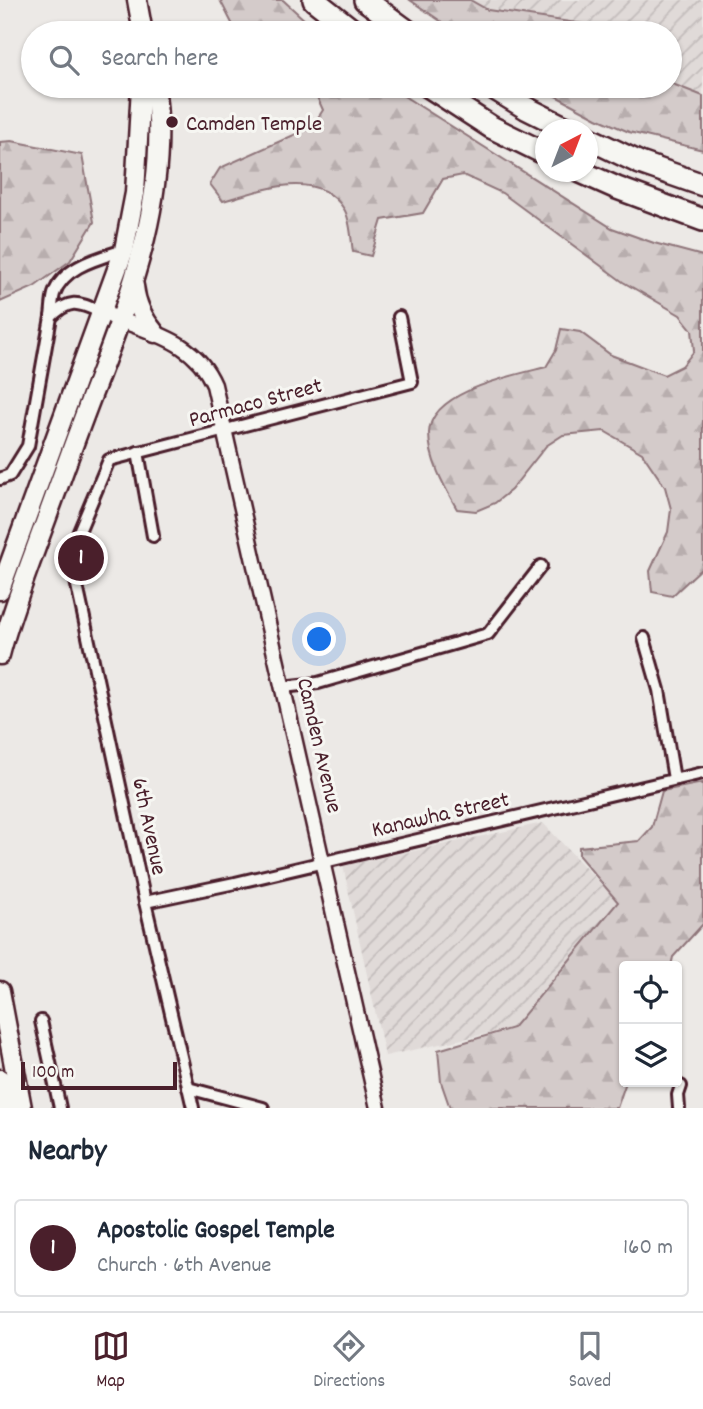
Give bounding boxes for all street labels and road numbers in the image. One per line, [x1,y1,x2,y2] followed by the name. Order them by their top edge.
[185,371,326,438] street label: Parmaco Street
[286,675,349,817] street label: Camden Avenue
[121,775,174,878] street label: 6th Avenue
[369,785,513,848] street label: Kanawha Street

